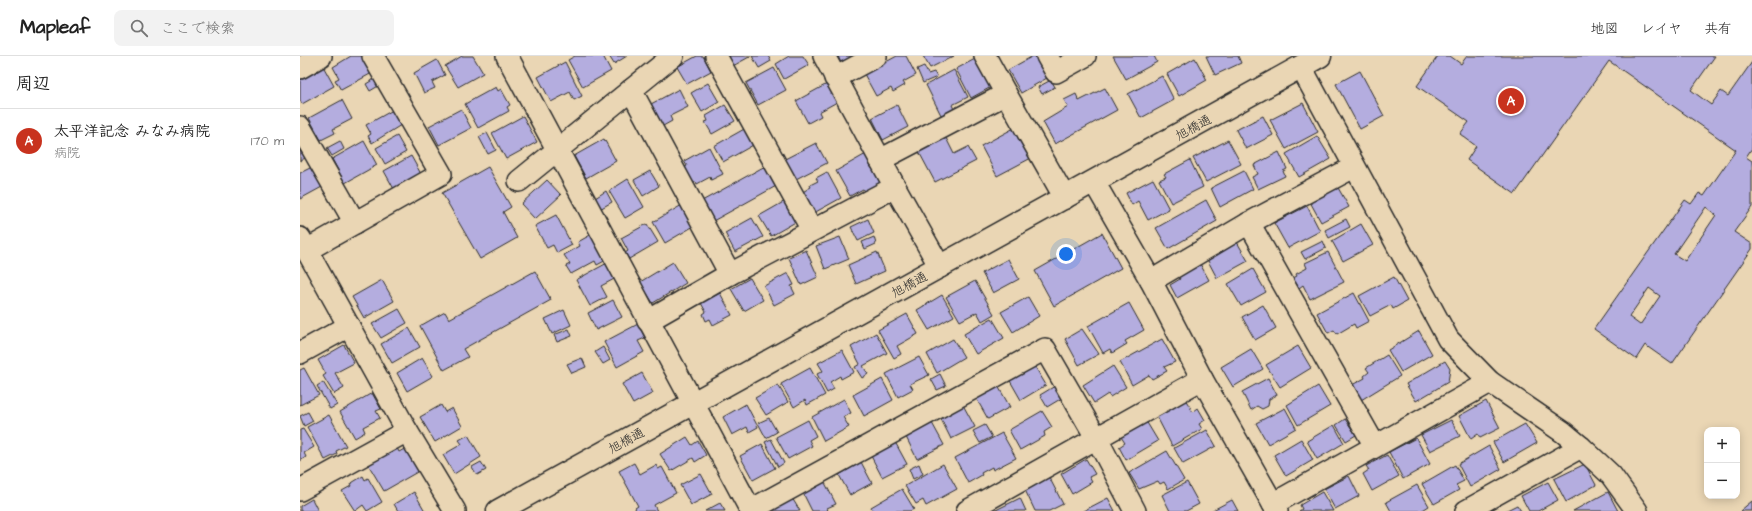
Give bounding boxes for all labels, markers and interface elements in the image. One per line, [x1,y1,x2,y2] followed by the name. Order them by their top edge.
[114,10,394,46] search box
[20,14,90,41] text: Mapleaf
[128,17,150,39] icon: search
[160,18,235,39] text: ここで検索
[1591,19,1619,39] text: 地図
[1641,19,1682,39] text: レイヤ
[1704,19,1732,39] text: 共有
[16,72,50,96] text: 周辺
[1498,86,1524,116] pin: A
[1172,111,1215,145] street label: 旭橋通
[54,121,210,142] text: 太平洋記念 みなみ病院
[25,132,33,150] text: A
[251,132,284,150] text: 170 m
[54,144,80,162] text: 病院
[1056,244,1076,264] your location
[888,268,931,302] street label: 旭橋通
[605,424,648,458] street label: 旭橋通
[1704,427,1740,499] map controls
[1704,427,1740,463] button: +
[1704,463,1740,499] button: −

